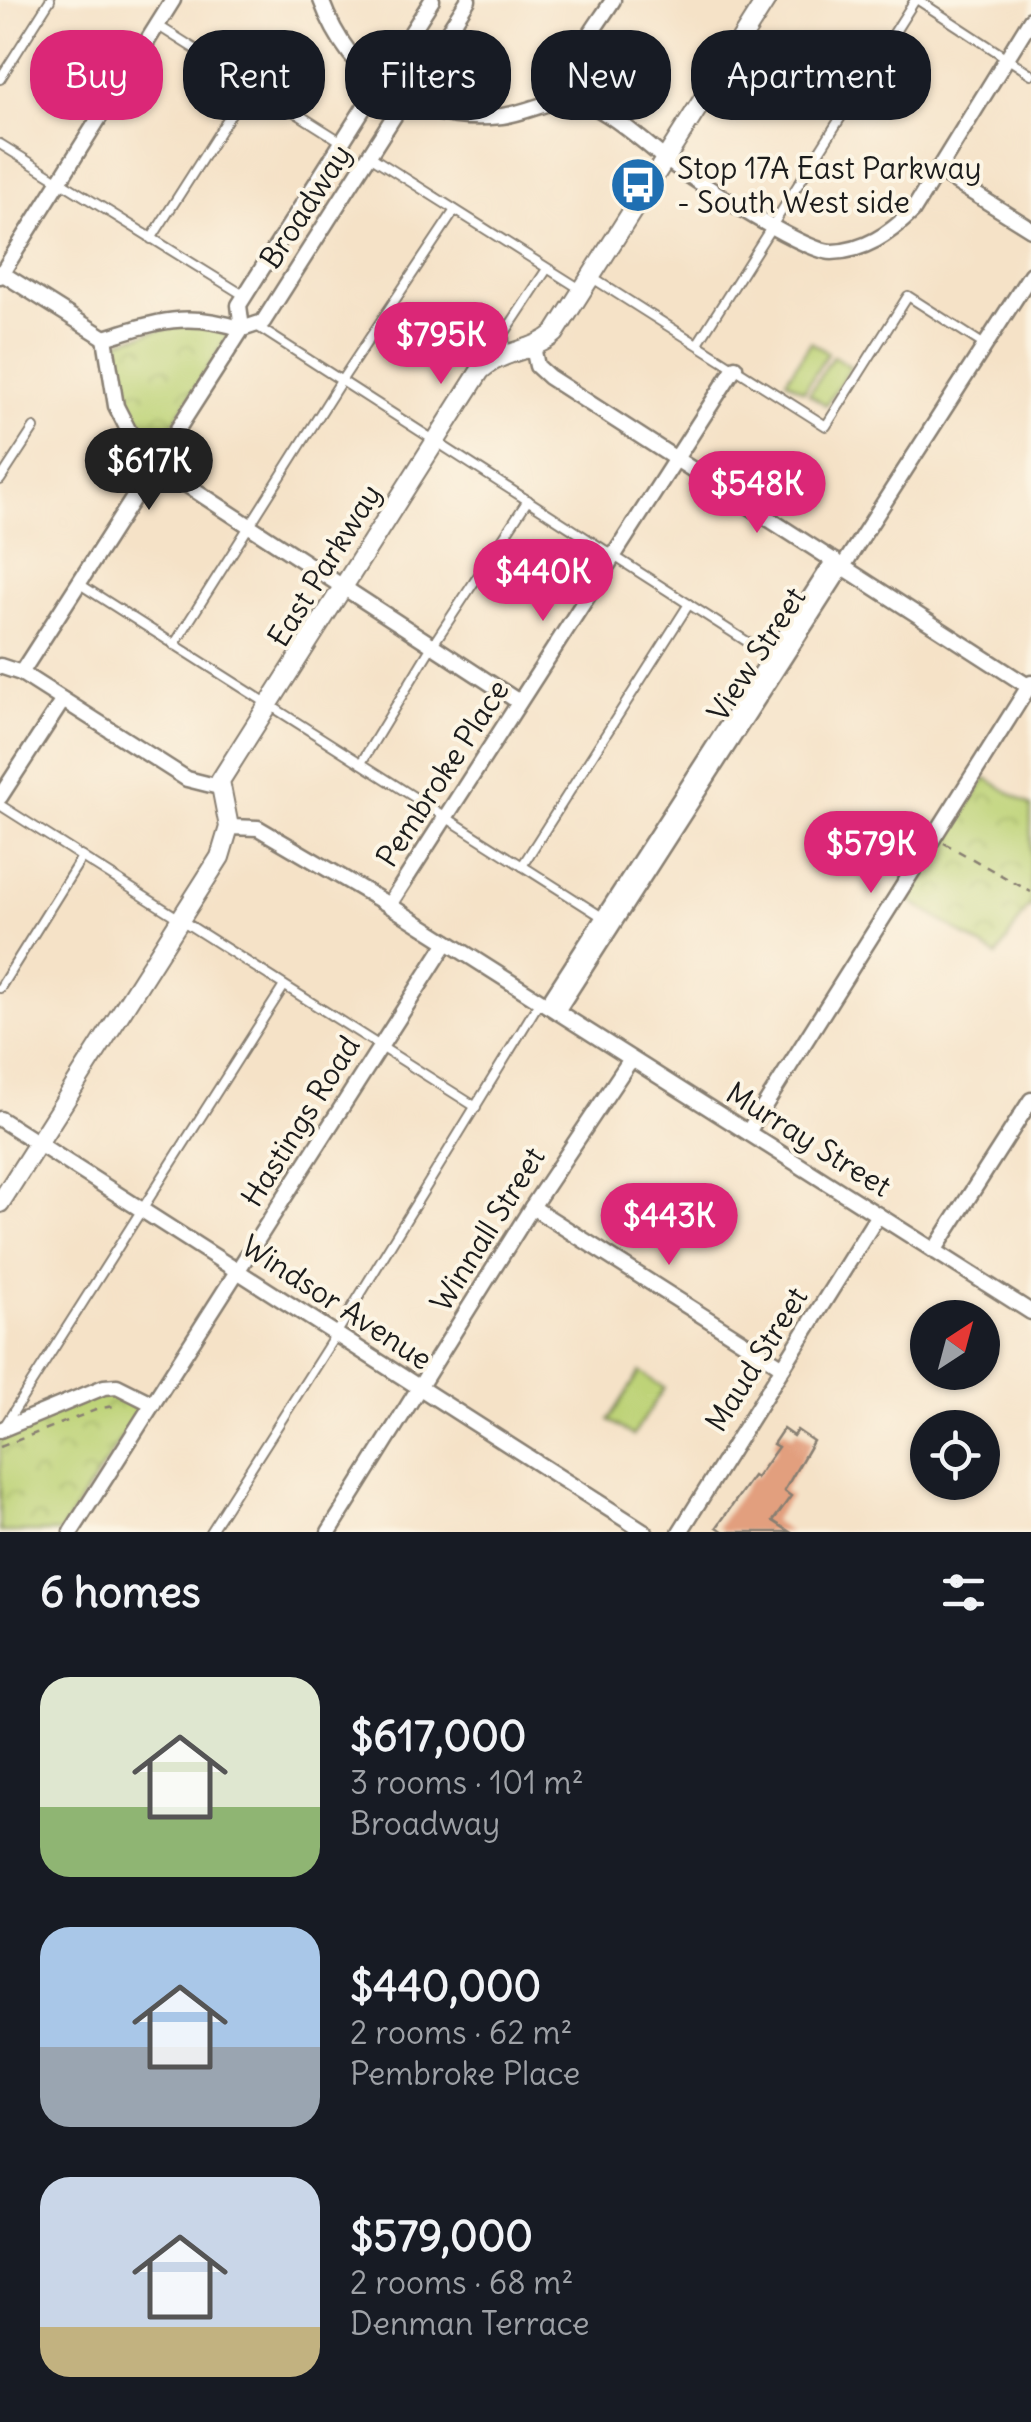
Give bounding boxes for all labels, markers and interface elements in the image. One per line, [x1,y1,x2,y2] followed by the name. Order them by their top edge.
[30,30,163,120] chip: Buy
[183,30,325,120] chip: Rent
[345,30,511,120] chip: Filters
[531,30,671,120] chip: New
[691,30,931,120] chip: Apartment
[251,137,359,275] street label: Broadway
[677,149,981,221] place label: Stop 17A East Parkway - South West side
[608,155,668,215] bus stop icon: Stop 17A East Parkway - South West side
[371,302,511,387] pin: $795K
[396,314,486,355] text: $795K
[79,428,219,513] pin: $617K
[107,440,191,481] text: $617K
[687,451,827,536] pin: $548K
[711,463,803,504] text: $548K
[259,477,389,653] street label: East Parkway
[473,539,613,624] pin: $440K
[495,551,591,592] text: $440K
[699,580,813,728] street label: View Street
[367,672,517,874] street label: Pembroke Place
[801,811,941,896] pin: $579K
[826,823,916,864] text: $579K
[232,1028,368,1214] street label: Hastings Road
[720,1073,898,1205] street label: Murray Street
[421,1140,553,1318] street label: Winnall Street
[599,1183,739,1268] pin: $443K
[623,1195,715,1236] text: $443K
[235,1226,439,1378] street label: Windsor Avenue
[697,1280,815,1438] street label: Maud Street
[910,1300,1000,1390] north arrow
[910,1300,1000,1500] map controls
[910,1410,1000,1500] button: locate
[936,1565,991,1620] icon: filters
[40,1566,201,1618] text: 6 homes
[350,1710,526,1762] text: $617,000
[120,1717,240,1837] icon: home
[350,1762,584,1803] text: 3 rooms · 101 m²
[350,1803,500,1844] text: Broadway
[350,1960,541,2012] text: $440,000
[120,1967,240,2087] icon: home
[350,2012,573,2053] text: 2 rooms · 62 m²
[350,2053,580,2094] text: Pembroke Place
[350,2210,533,2262] text: $579,000
[120,2217,240,2337] icon: home
[350,2262,573,2303] text: 2 rooms · 68 m²
[350,2303,590,2344] text: Denman Terrace

